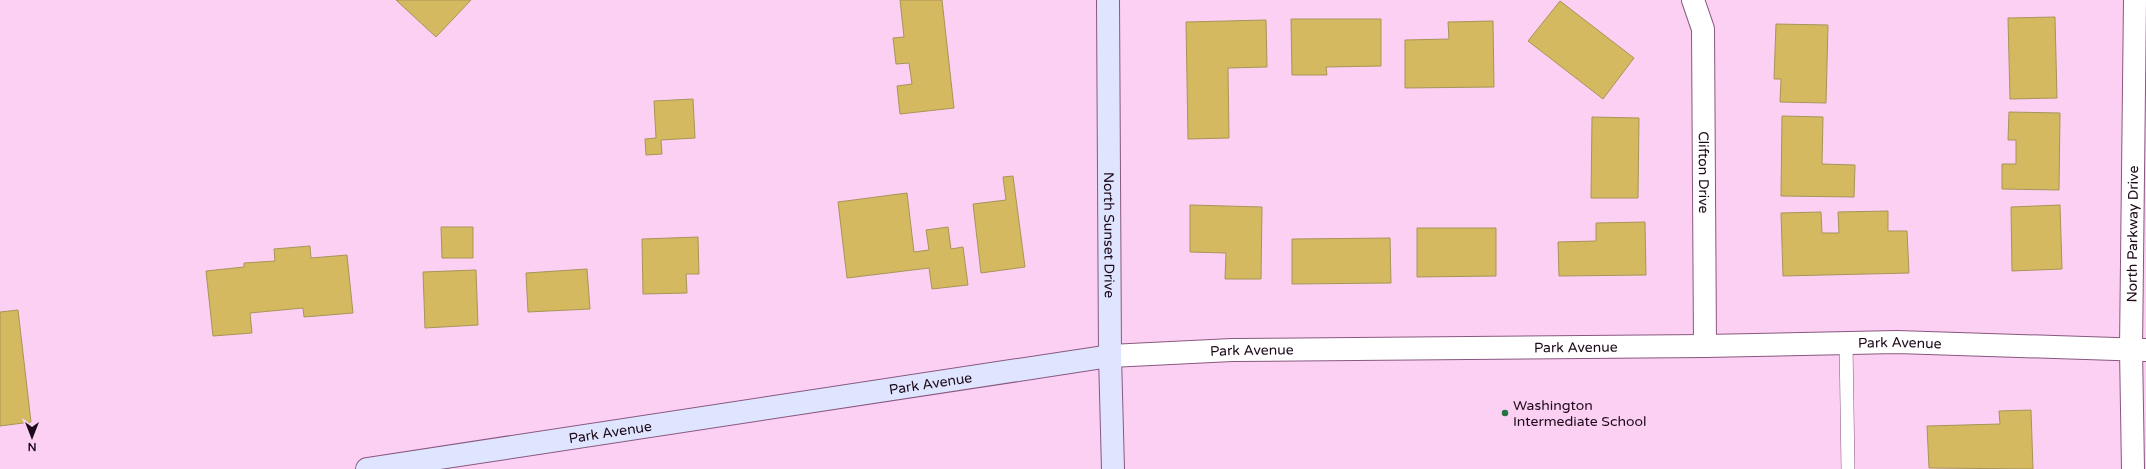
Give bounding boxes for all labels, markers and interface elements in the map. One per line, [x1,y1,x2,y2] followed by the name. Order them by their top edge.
[1695,131,1713,214] street label: Clifton Drive
[2123,165,2142,303] street label: North Parkway Drive
[1100,172,1118,298] street label: North Sunset Drive
[1858,333,1942,352] street label: Park Avenue
[1534,338,1618,356] street label: Park Avenue
[1210,341,1294,360] street label: Park Avenue
[888,369,973,398] street label: Park Avenue
[1513,397,1646,430] place label: Washington Intermediate School
[1500,408,1510,418] marker: Washington Intermediate School
[12,417,52,457] north arrow
[568,417,653,447] street label: Park Avenue
[28,440,36,453] text: N

